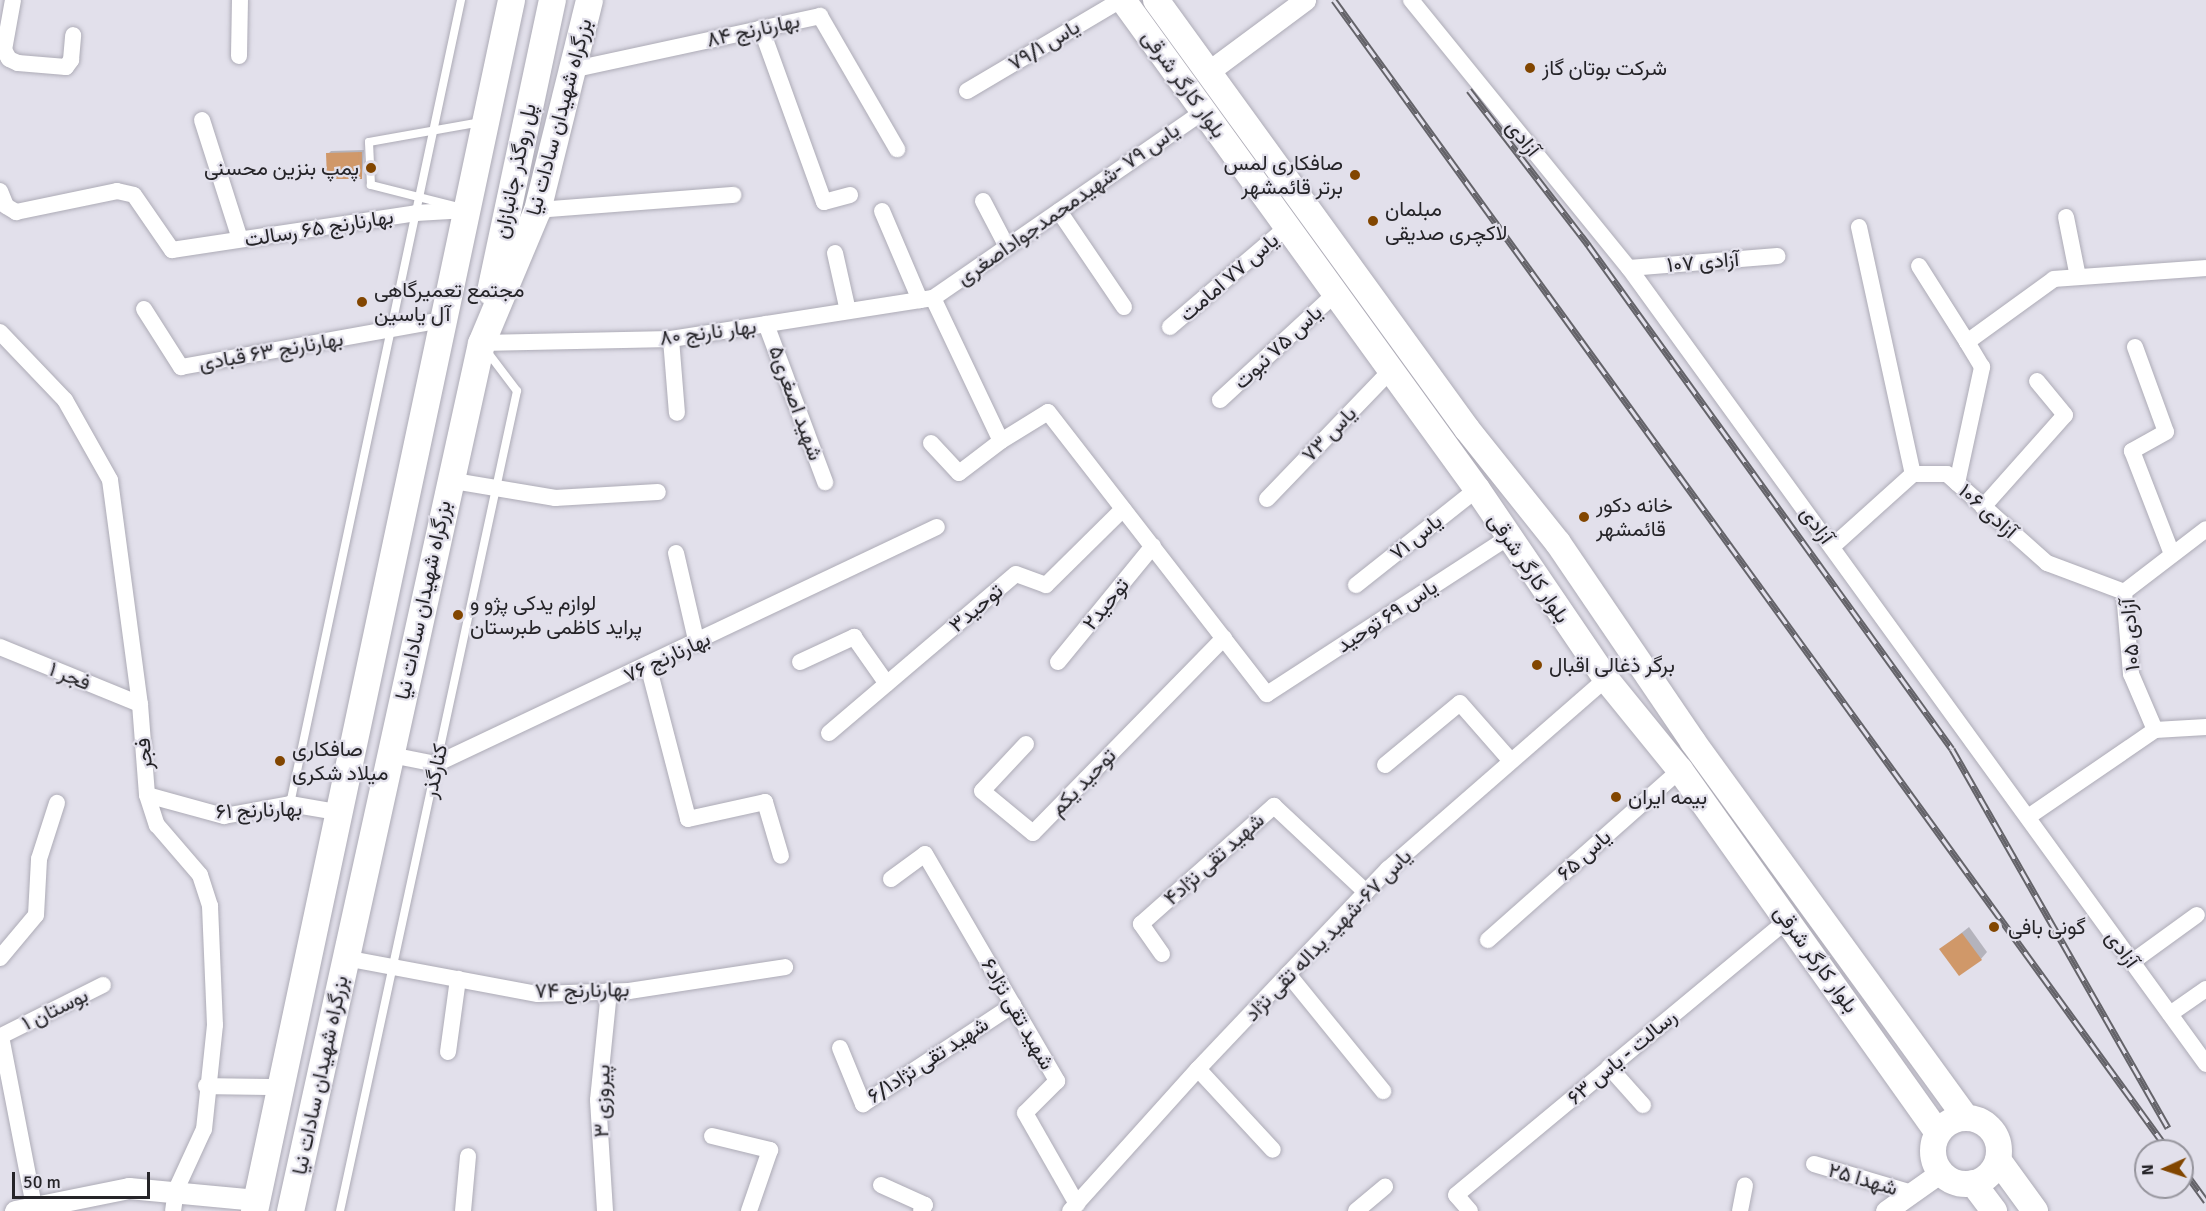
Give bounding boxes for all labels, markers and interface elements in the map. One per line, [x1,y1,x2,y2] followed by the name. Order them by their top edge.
[704,8,802,52] street label: بهارنارنج ۸۴
[1004,14,1084,76] street label: یاس ۷۹/۱
[521,16,597,218] street label: بزرگراه شهیدان سادات نیا
[1136,25,1232,143] street label: بلوار کارگر شرقی
[1542,55,1667,81] place label: شرکت بوتان گاز
[1523,61,1537,75] marker: شرکت بوتان گاز
[488,101,542,241] street label: پل روگذر جانبازان
[1501,114,1545,162] street label: آزادی
[952,117,1184,291] street label: یاس ۷۹ -شهیدمحمدجواداصغری
[1223,150,1343,200] place label: صافکاری لمس برتر قائمشهر
[204,155,359,181] place label: پمپ بنزین محسنی
[364,161,378,175] marker: پمپ بنزین محسنی
[1348,168,1362,182] marker: صافکاری لمس برتر قائمشهر
[1385,196,1507,246] place label: مبلمان لاکچری صدیقی
[243,204,395,252] street label: بهارنارنج ۶۵ رسالت
[1366,214,1380,228] marker: مبلمان لاکچری صدیقی
[1174,227,1284,327] street label: یاس ۷۷ امامت
[1666,246,1740,278] street label: آزادی ۱۰۷
[374,277,524,327] place label: مجتمع تعمیرگاهی آل یاسین
[355,295,369,309] marker: مجتمع تعمیرگاهی آل یاسین
[1229,300,1327,394] street label: یاس ۷۵ نبوت
[658,314,758,350] street label: بهار نارنج ۸۰
[197,326,345,376] street label: بهارنارنج ۶۳ قبادی
[764,342,828,464] street label: شهید اصغری۵
[1296,401,1362,467] street label: یاس ۷۳
[1954,478,2022,544] street label: آزادی ۱۰۶
[1596,492,1673,542] place label: خانه دکور قائمشهر
[390,498,456,702] street label: بزرگراه شهیدان سادات نیا
[1795,501,1839,549] street label: آزادی
[1385,508,1447,566] street label: یاس ۷۱
[1483,508,1575,628] street label: بلوار کارگر شرقی
[1577,510,1591,524] marker: خانه دکور قائمشهر
[1077,573,1135,635] street label: توحید۲
[1332,574,1442,658] street label: یاس ۶۹ توحید
[944,578,1008,638] street label: توحید۳
[470,590,642,640] place label: لوازم یدکی پژو و پراید کاظمی طبرستان
[2115,598,2145,672] street label: آزادی ۱۰۵
[451,608,465,622] marker: لوازم یدکی پژو و پراید کاظمی طبرستان
[620,626,714,688] street label: بهارنارنج ۷۶
[1549,652,1675,678] place label: برگر ذغالی اقبال
[45,656,95,696] street label: فجر ۱
[1530,658,1544,672] marker: برگر ذغالی اقبال
[292,736,388,786] place label: صافکاری میلاد شکری
[130,737,158,771] street label: فجر
[417,742,453,800] street label: کنارگذر
[1045,743,1121,821] street label: توحید یکم
[273,754,287,768] marker: صافکاری میلاد شکری
[1628,784,1707,810] place label: بیمه ایران
[1609,790,1623,804] marker: بیمه ایران
[215,796,303,824] street label: بهارنارنج ۶۱
[1159,807,1269,911] street label: شهید تقی نژاد۴
[1552,824,1616,886] street label: یاس ۶۵
[1239,844,1417,1026] street label: یاس ۶۷-شهید یداله تقی نژاد
[1768,900,1864,1018] street label: بلوار کارگر شرقی
[2008,914,2086,940] place label: گونی بافی
[1985,918,2003,936] marker: گونی بافی
[2100,925,2144,973] street label: آزادی
[976,954,1060,1074] street label: شهید تقی نژاد۶
[287,973,353,1177] street label: بزرگراه شهیدان سادات نیا
[535,977,629,1003] street label: بهارنارنج ۷۴
[18,982,92,1036] street label: بوستان ۱
[1562,1004,1682,1110] street label: رسالت - یاس ۶۳
[863,1011,993,1109] street label: شهید تقی نژاد۶/۱
[589,1064,615,1138] street label: پیروزی ۳
[2134,1139,2194,1199] north arrow
[1825,1157,1901,1201] street label: شهدا ۲۵
[15,1160,153,1198] scale bar
[2138,1164,2158,1176] text: N
[23,1171,61,1193] text: 50 m

